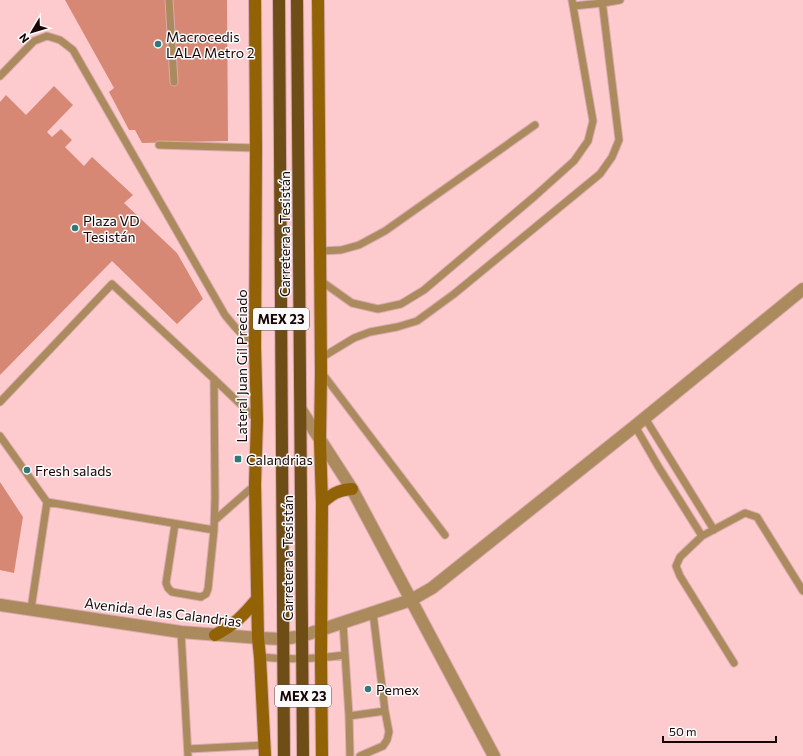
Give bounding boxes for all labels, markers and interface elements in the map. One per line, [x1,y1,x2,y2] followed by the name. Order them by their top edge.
[12,12,52,52] north arrow
[166,28,255,61] place label: Macrocedis LALA Metro 2
[16,31,31,46] text: N
[153,39,163,49] marker: Macrocedis LALA Metro 2
[276,171,293,297] street label: Carretera a Tesistán
[83,212,140,245] place label: Plaza VD Tesistán
[70,223,80,233] marker: Plaza VD Tesistán
[233,289,250,443] street label: Lateral Juan Gil Preciado
[253,308,309,330] road number: MEX 23
[246,451,313,468] place label: Calandrias
[233,454,243,464] marker: Calandrias
[35,462,112,479] place label: Fresh salads
[22,465,32,475] marker: Fresh salads
[279,495,296,621] street label: Carretera a Tesistán
[84,594,242,630] street label: Avenida de las Calandrias
[376,681,420,698] place label: Pemex
[363,684,373,694] marker: Pemex
[275,685,331,707] road number: MEX 23
[663,718,776,744] scale bar
[669,724,697,738] text: 50 m

